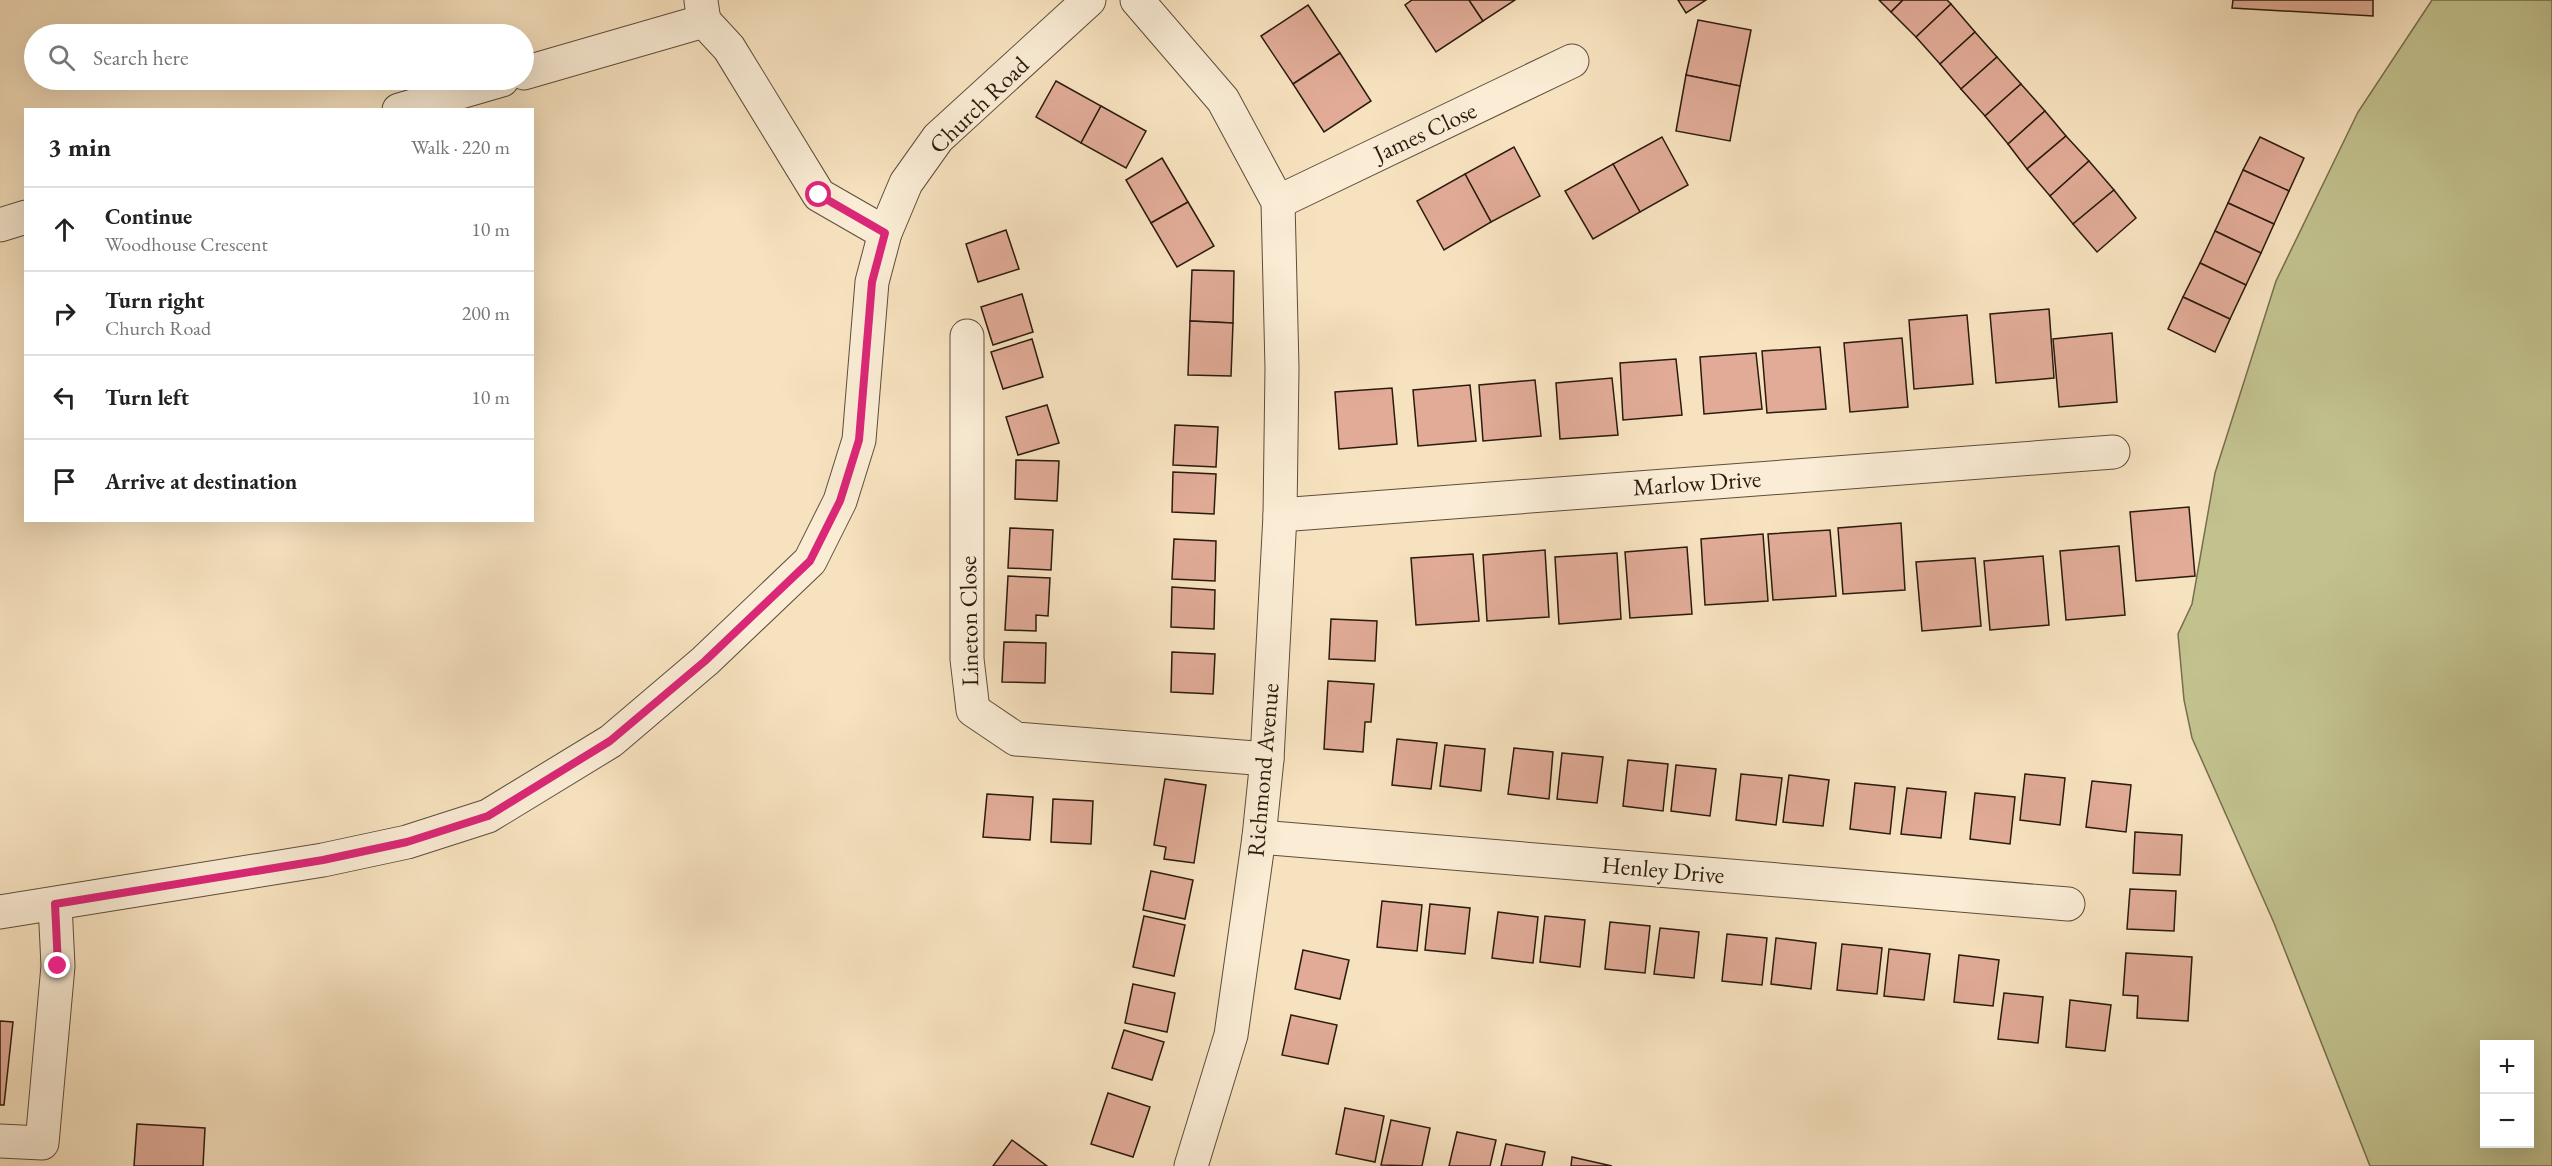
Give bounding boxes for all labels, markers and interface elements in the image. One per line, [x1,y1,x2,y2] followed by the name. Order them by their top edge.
[24,24,534,90] search box
[45,41,78,74] icon: search
[93,43,188,72] text: Search here
[922,49,1036,160] street label: Church Road
[1367,94,1481,170] street label: James Close
[48,130,111,164] text: 3 min
[411,134,510,160] text: Walk · 220 m
[805,181,831,207] route start
[105,202,192,231] text: Continue
[48,213,81,246] icon: ahead
[471,216,510,242] text: 10 m
[105,231,268,257] text: Woodhouse Crescent
[105,286,204,315] text: Turn right
[48,297,81,330] icon: right
[462,300,510,326] text: 200 m
[105,315,211,341] text: Church Road
[48,381,81,414] icon: left
[105,383,189,412] text: Turn left
[471,384,510,410] text: 10 m
[1632,463,1762,502] street label: Marlow Drive
[48,465,81,498] icon: arrive
[105,467,297,496] text: Arrive at destination
[952,555,985,687] street label: Lineton Close
[1239,682,1286,858] street label: Richmond Avenue
[1600,849,1726,890] street label: Henley Drive
[44,952,70,978] route end
[2480,1040,2534,1148] map controls
[2480,1040,2534,1094] button: +
[2480,1094,2534,1148] button: −

